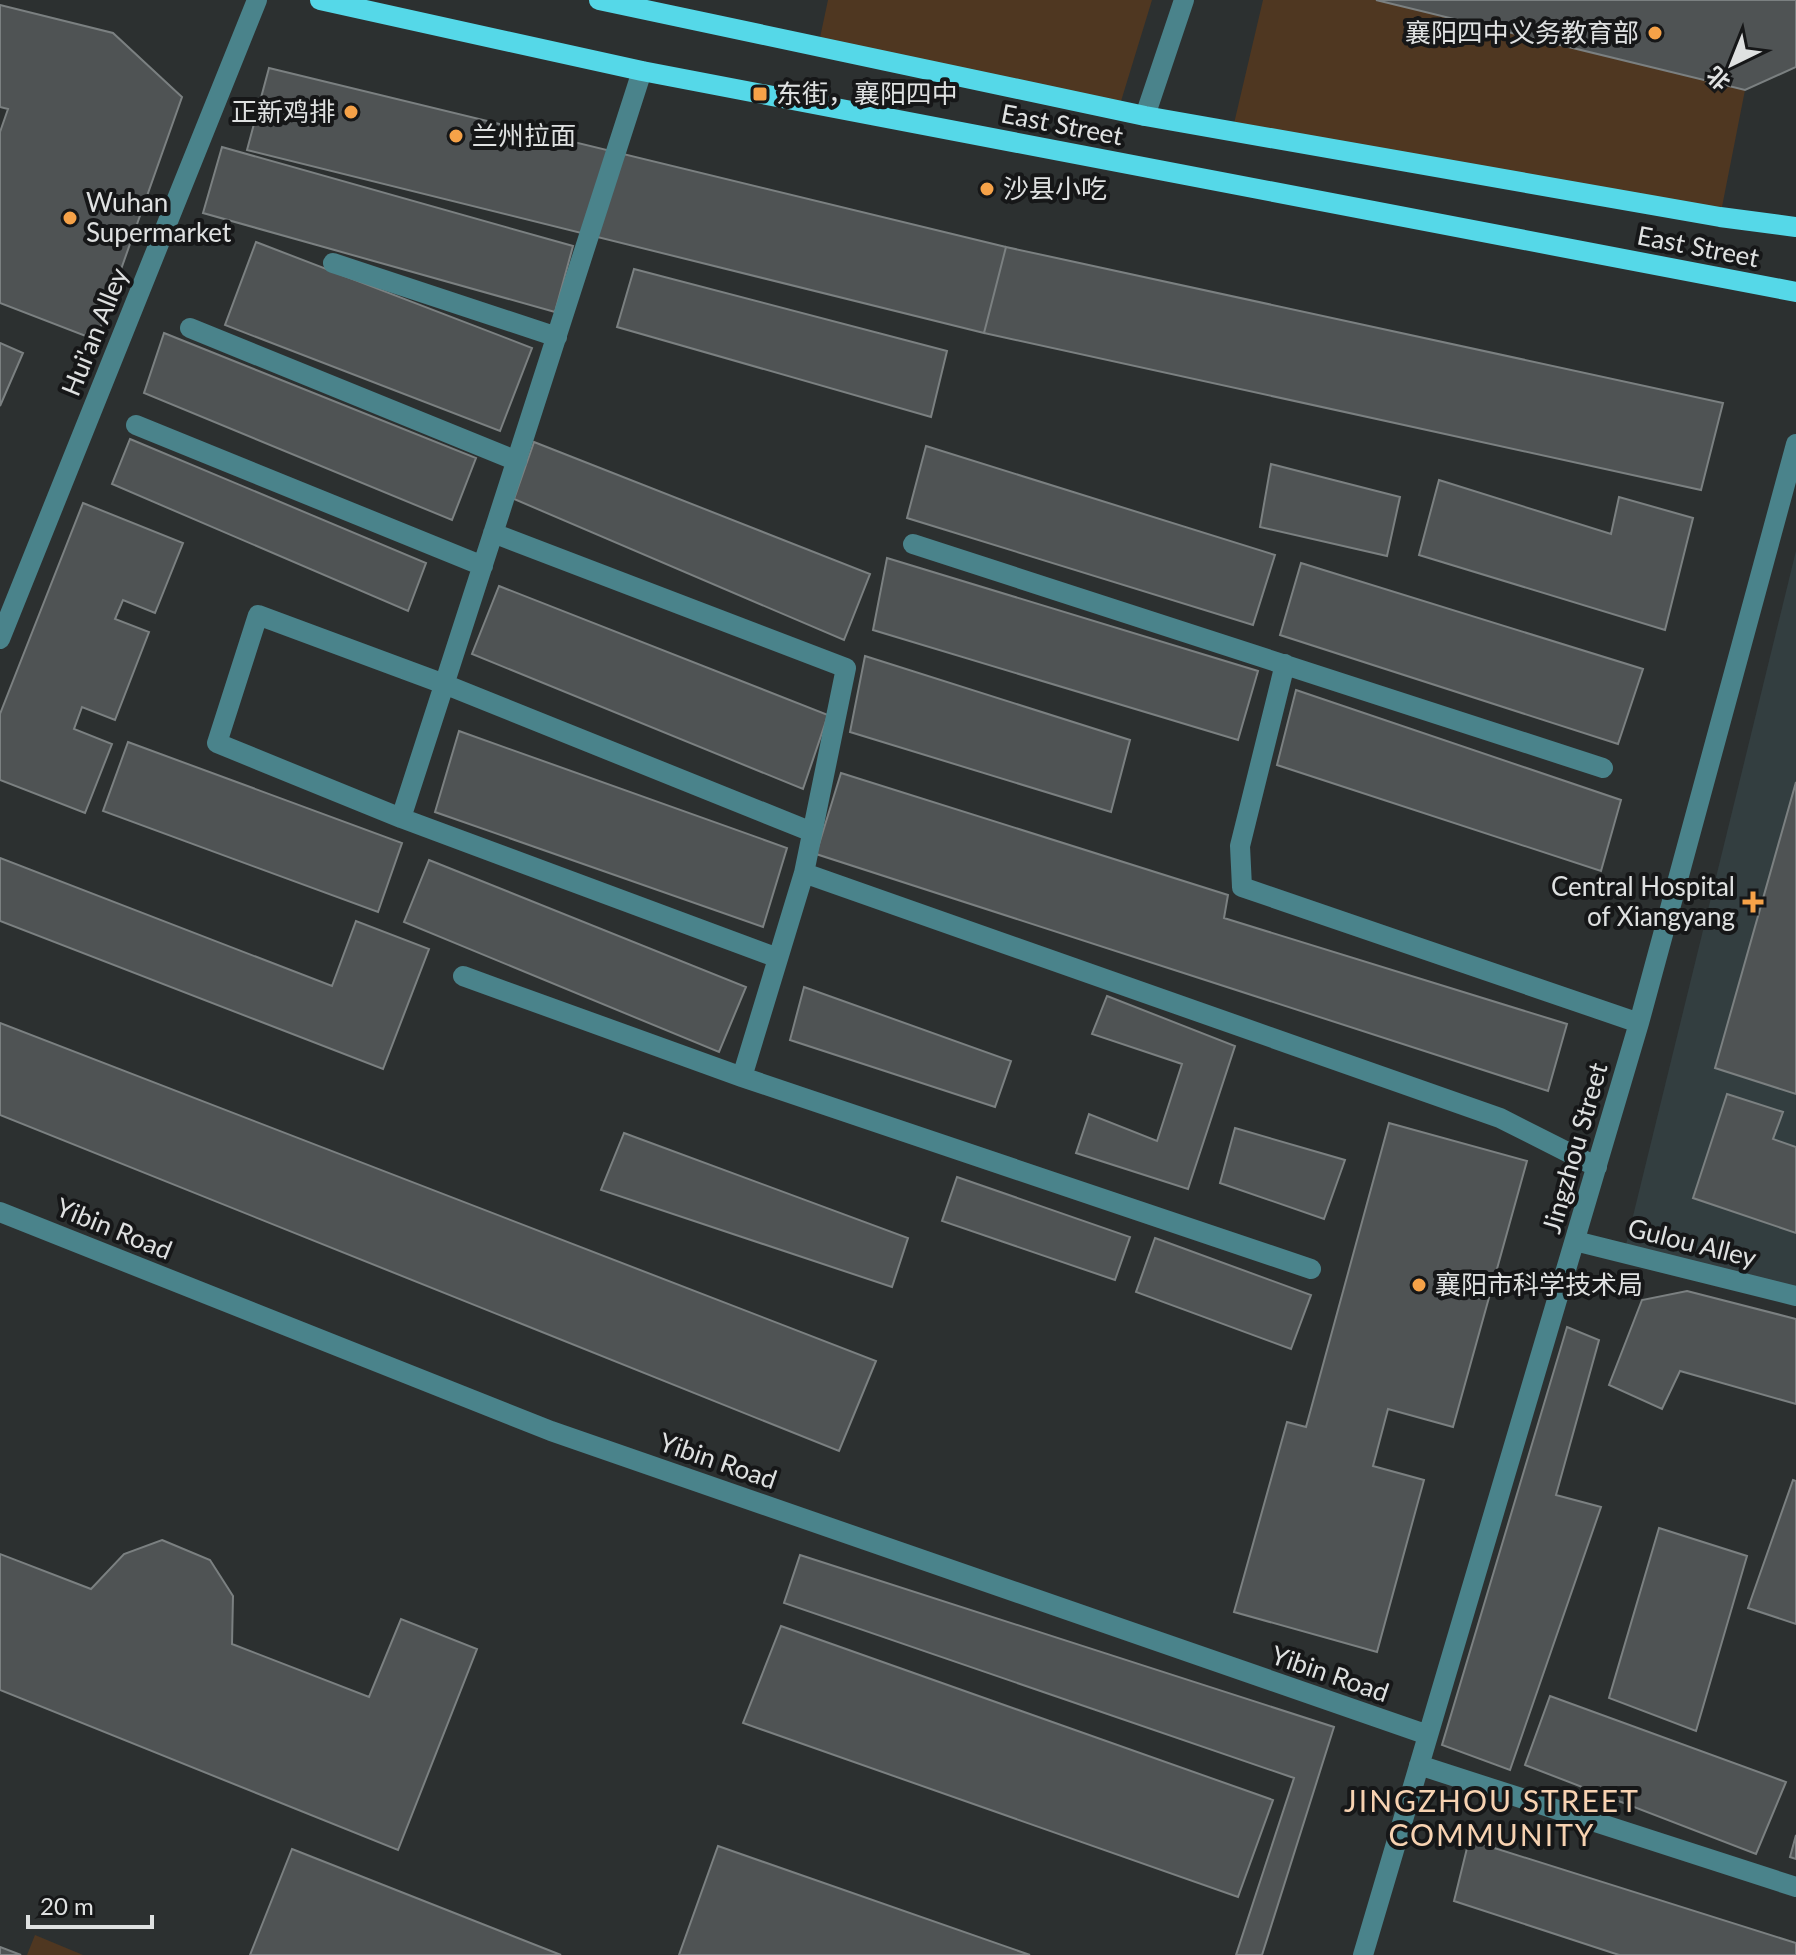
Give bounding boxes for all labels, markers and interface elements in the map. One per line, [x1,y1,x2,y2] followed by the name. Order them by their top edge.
[1405,16,1639,48] place label: 襄阳四中义务教育部
[1646,24,1664,42] marker: 襄阳四中义务教育部
[1692,24,1772,104] north arrow
[1701,62,1735,96] text: 北
[776,77,958,109] place label: 东街，襄阳四中
[751,85,769,103] marker: 东街，襄阳四中
[231,95,335,127] place label: 正新鸡排
[999,97,1127,152] street label: East Street
[342,103,360,121] marker: 正新鸡排
[472,119,576,151] place label: 兰州拉面
[447,127,465,145] marker: 兰州拉面
[1003,172,1107,204] place label: 沙县小吃
[978,180,996,198] marker: 沙县小吃
[86,186,232,248] place label: Wuhan Supermarket
[61,209,79,227] marker: Wuhan Supermarket
[1635,219,1763,274] street label: East Street
[54,262,134,400] street label: Hui'an Alley
[1551,870,1735,932] place label: Central Hospital of Xiangyang
[1742,891,1764,913] marker: Central Hospital of Xiangyang
[1534,1058,1614,1237] street label: Jingzhou Street
[52,1190,177,1266] street label: Yibin Road
[1625,1211,1760,1274] street label: Gulou Alley
[1435,1268,1643,1300] place label: 襄阳市科学技术局
[1410,1276,1428,1294] marker: 襄阳市科学技术局
[655,1425,781,1495] street label: Yibin Road
[1267,1638,1393,1708] street label: Yibin Road
[1344,1782,1640,1852] district label: JINGZHOU STREET COMMUNITY
[28,1879,152,1929] scale bar
[40,1891,94,1920] text: 20 m

